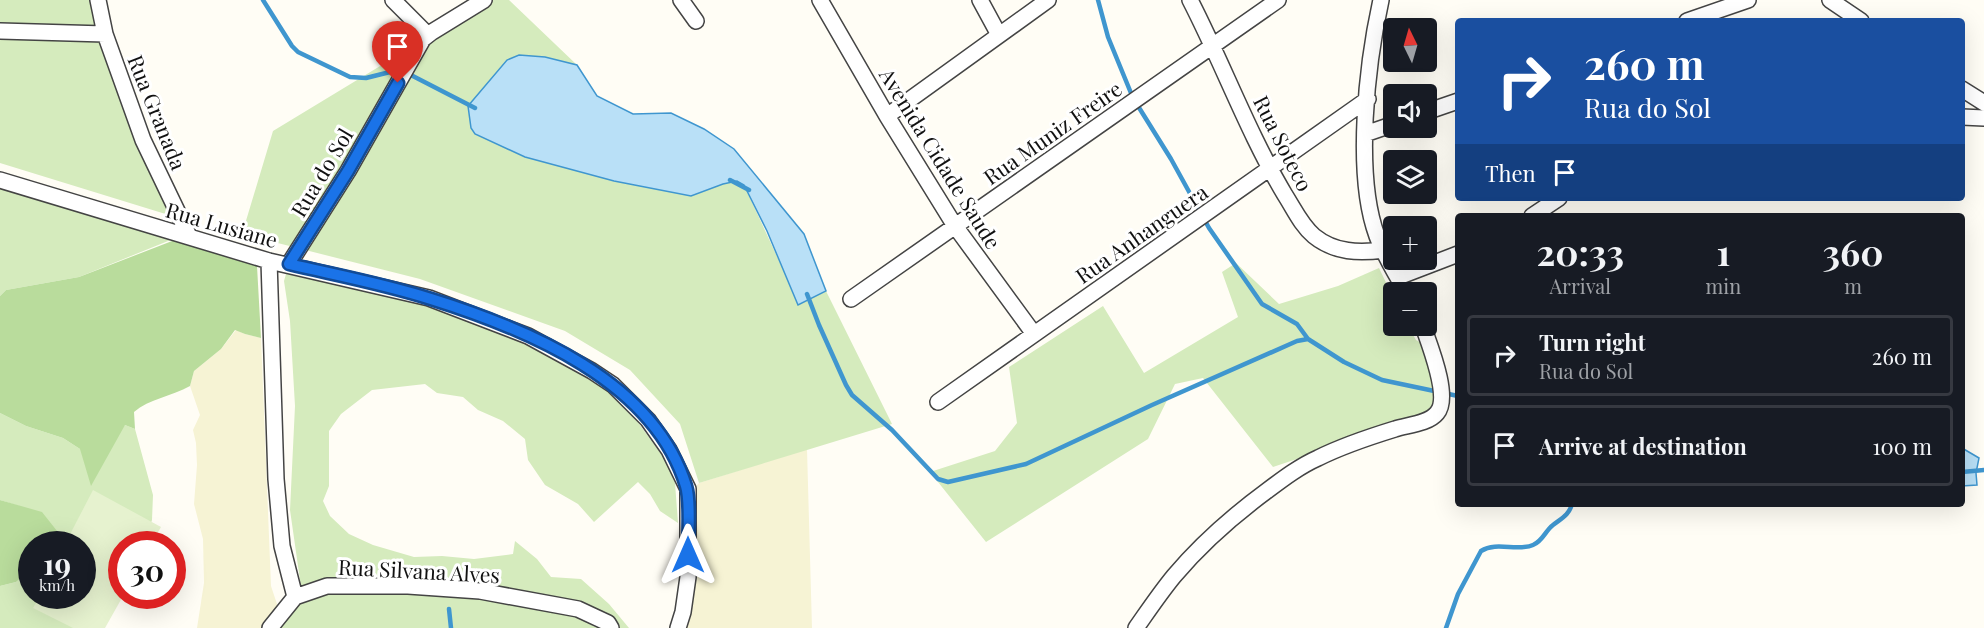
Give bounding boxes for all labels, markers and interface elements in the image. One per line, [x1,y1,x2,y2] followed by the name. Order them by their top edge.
[1383,18,1437,72] north arrow
[1383,18,1437,336] map controls
[372,21,423,83] pin
[381,30,414,63] icon: arrive
[1584,35,1704,91] text: 260 m
[1485,42,1563,120] icon: right
[122,50,194,174] street label: Rua Granada
[873,61,1008,254] street label: Avenida Cidade Saude
[977,74,1127,190] street label: Rua Muniz Freire
[1383,84,1437,138] button: sound
[1584,89,1711,125] text: Rua do Sol
[1248,90,1320,196] street label: Rua Soteco
[284,122,358,222] street label: Rua do Sol
[1383,150,1437,204] button: layers
[1548,156,1581,189] icon: arrive
[1485,158,1536,188] text: Then
[1069,177,1213,289] street label: Rua Anhanguera
[163,195,281,253] street label: Rua Lusiane
[1383,216,1437,270] button: +
[1536,227,1624,275] text: 20:33
[1716,227,1730,275] text: 1
[1823,227,1884,275] text: 360
[1549,272,1611,299] text: Arrival
[1706,272,1741,299] text: min
[1844,272,1862,299] text: m
[1383,282,1437,336] button: −
[1539,327,1645,357] text: Turn right
[1488,339,1521,372] icon: right
[1872,341,1932,371] text: 260 m
[1539,357,1633,384] text: Rua do Sol
[1488,429,1521,462] icon: arrive
[1539,431,1747,461] text: Arrive at destination
[1872,431,1932,461] text: 100 m
[656,523,720,587] position arrow
[108,531,186,609] speed limit sign: 30
[43,543,71,583] text: 19
[337,552,501,588] street label: Rua Silvana Alves
[39,575,75,595] text: km/h

